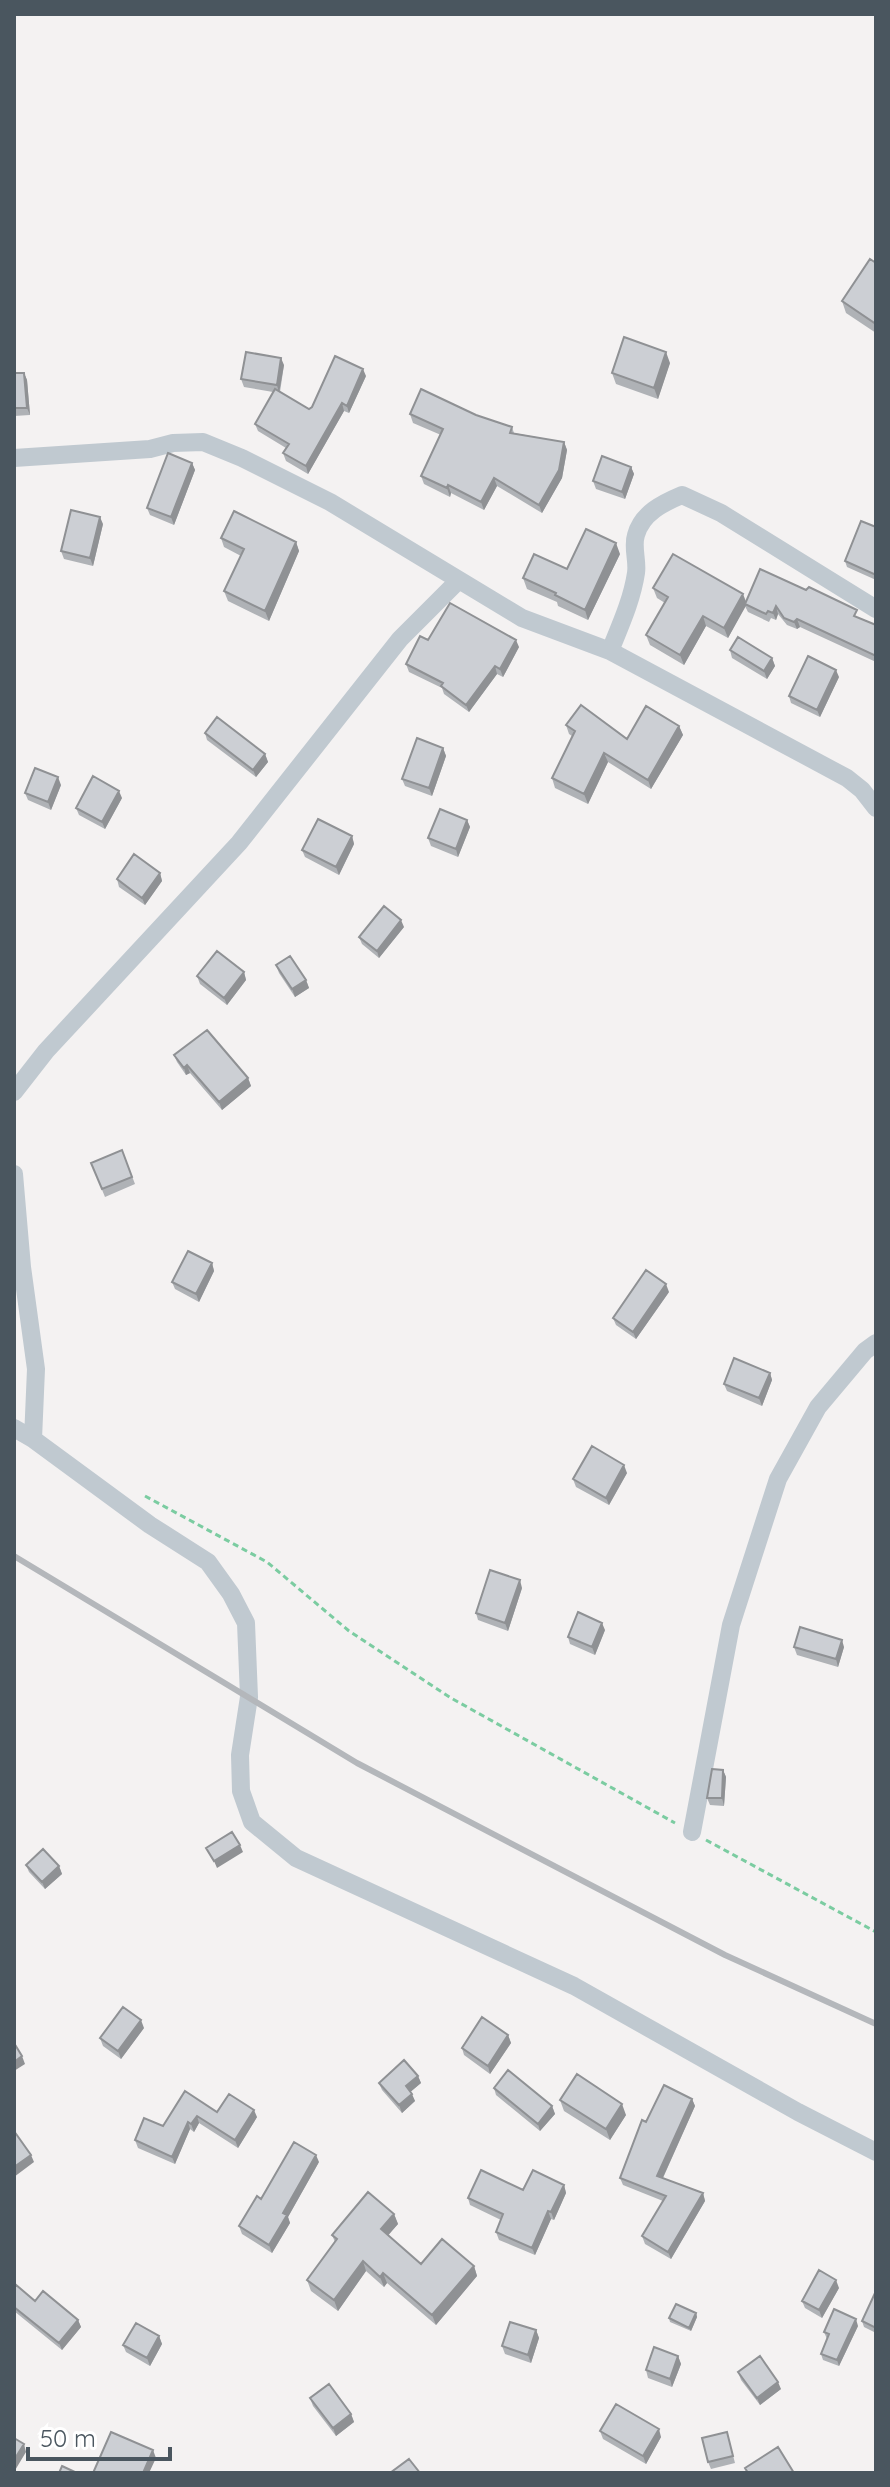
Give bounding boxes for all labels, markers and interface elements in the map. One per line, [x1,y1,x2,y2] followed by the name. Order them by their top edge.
[28,2411,170,2461] scale bar
[40,2423,96,2453] text: 50 m

